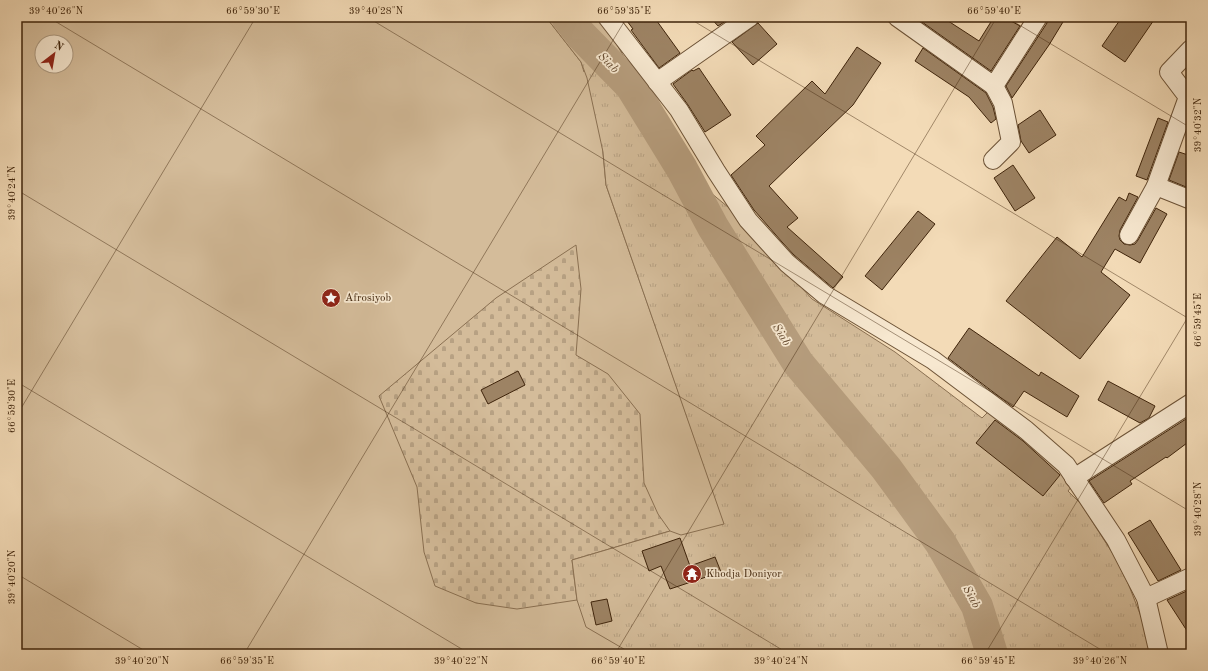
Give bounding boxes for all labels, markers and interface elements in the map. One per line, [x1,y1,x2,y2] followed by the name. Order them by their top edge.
[29,6,84,16] text: 39°40'26"N
[226,6,280,16] text: 66°59'30"E
[349,6,404,16] text: 39°40'28"N
[597,6,651,16] text: 66°59'35"E
[967,6,1021,16] text: 66°59'40"E
[34,34,74,74] north arrow
[52,40,65,54] text: N
[595,50,621,76] water label: Siab
[1193,97,1203,152] text: 39°40'32"N
[7,165,17,220] text: 39°40'24"N
[320,287,342,309] place icon: Afrosiyob
[345,293,392,304] place label: Afrosiyob
[1193,293,1203,347] text: 66°59'45"E
[770,322,792,348] water label: Siab
[7,379,17,433] text: 66°59'30"E
[1193,481,1203,536] text: 39°40'28"N
[7,549,17,604] text: 39°40'20"N
[681,563,703,585] temple icon: Khodja Doniyor
[706,569,782,580] place label: Khodja Doniyor
[960,584,982,610] water label: Siab
[115,656,170,666] text: 39°40'20"N
[220,656,274,666] text: 66°59'35"E
[434,656,489,666] text: 39°40'22"N
[591,656,645,666] text: 66°59'40"E
[754,656,809,666] text: 39°40'24"N
[961,656,1015,666] text: 66°59'45"E
[1073,656,1128,666] text: 39°40'26"N

